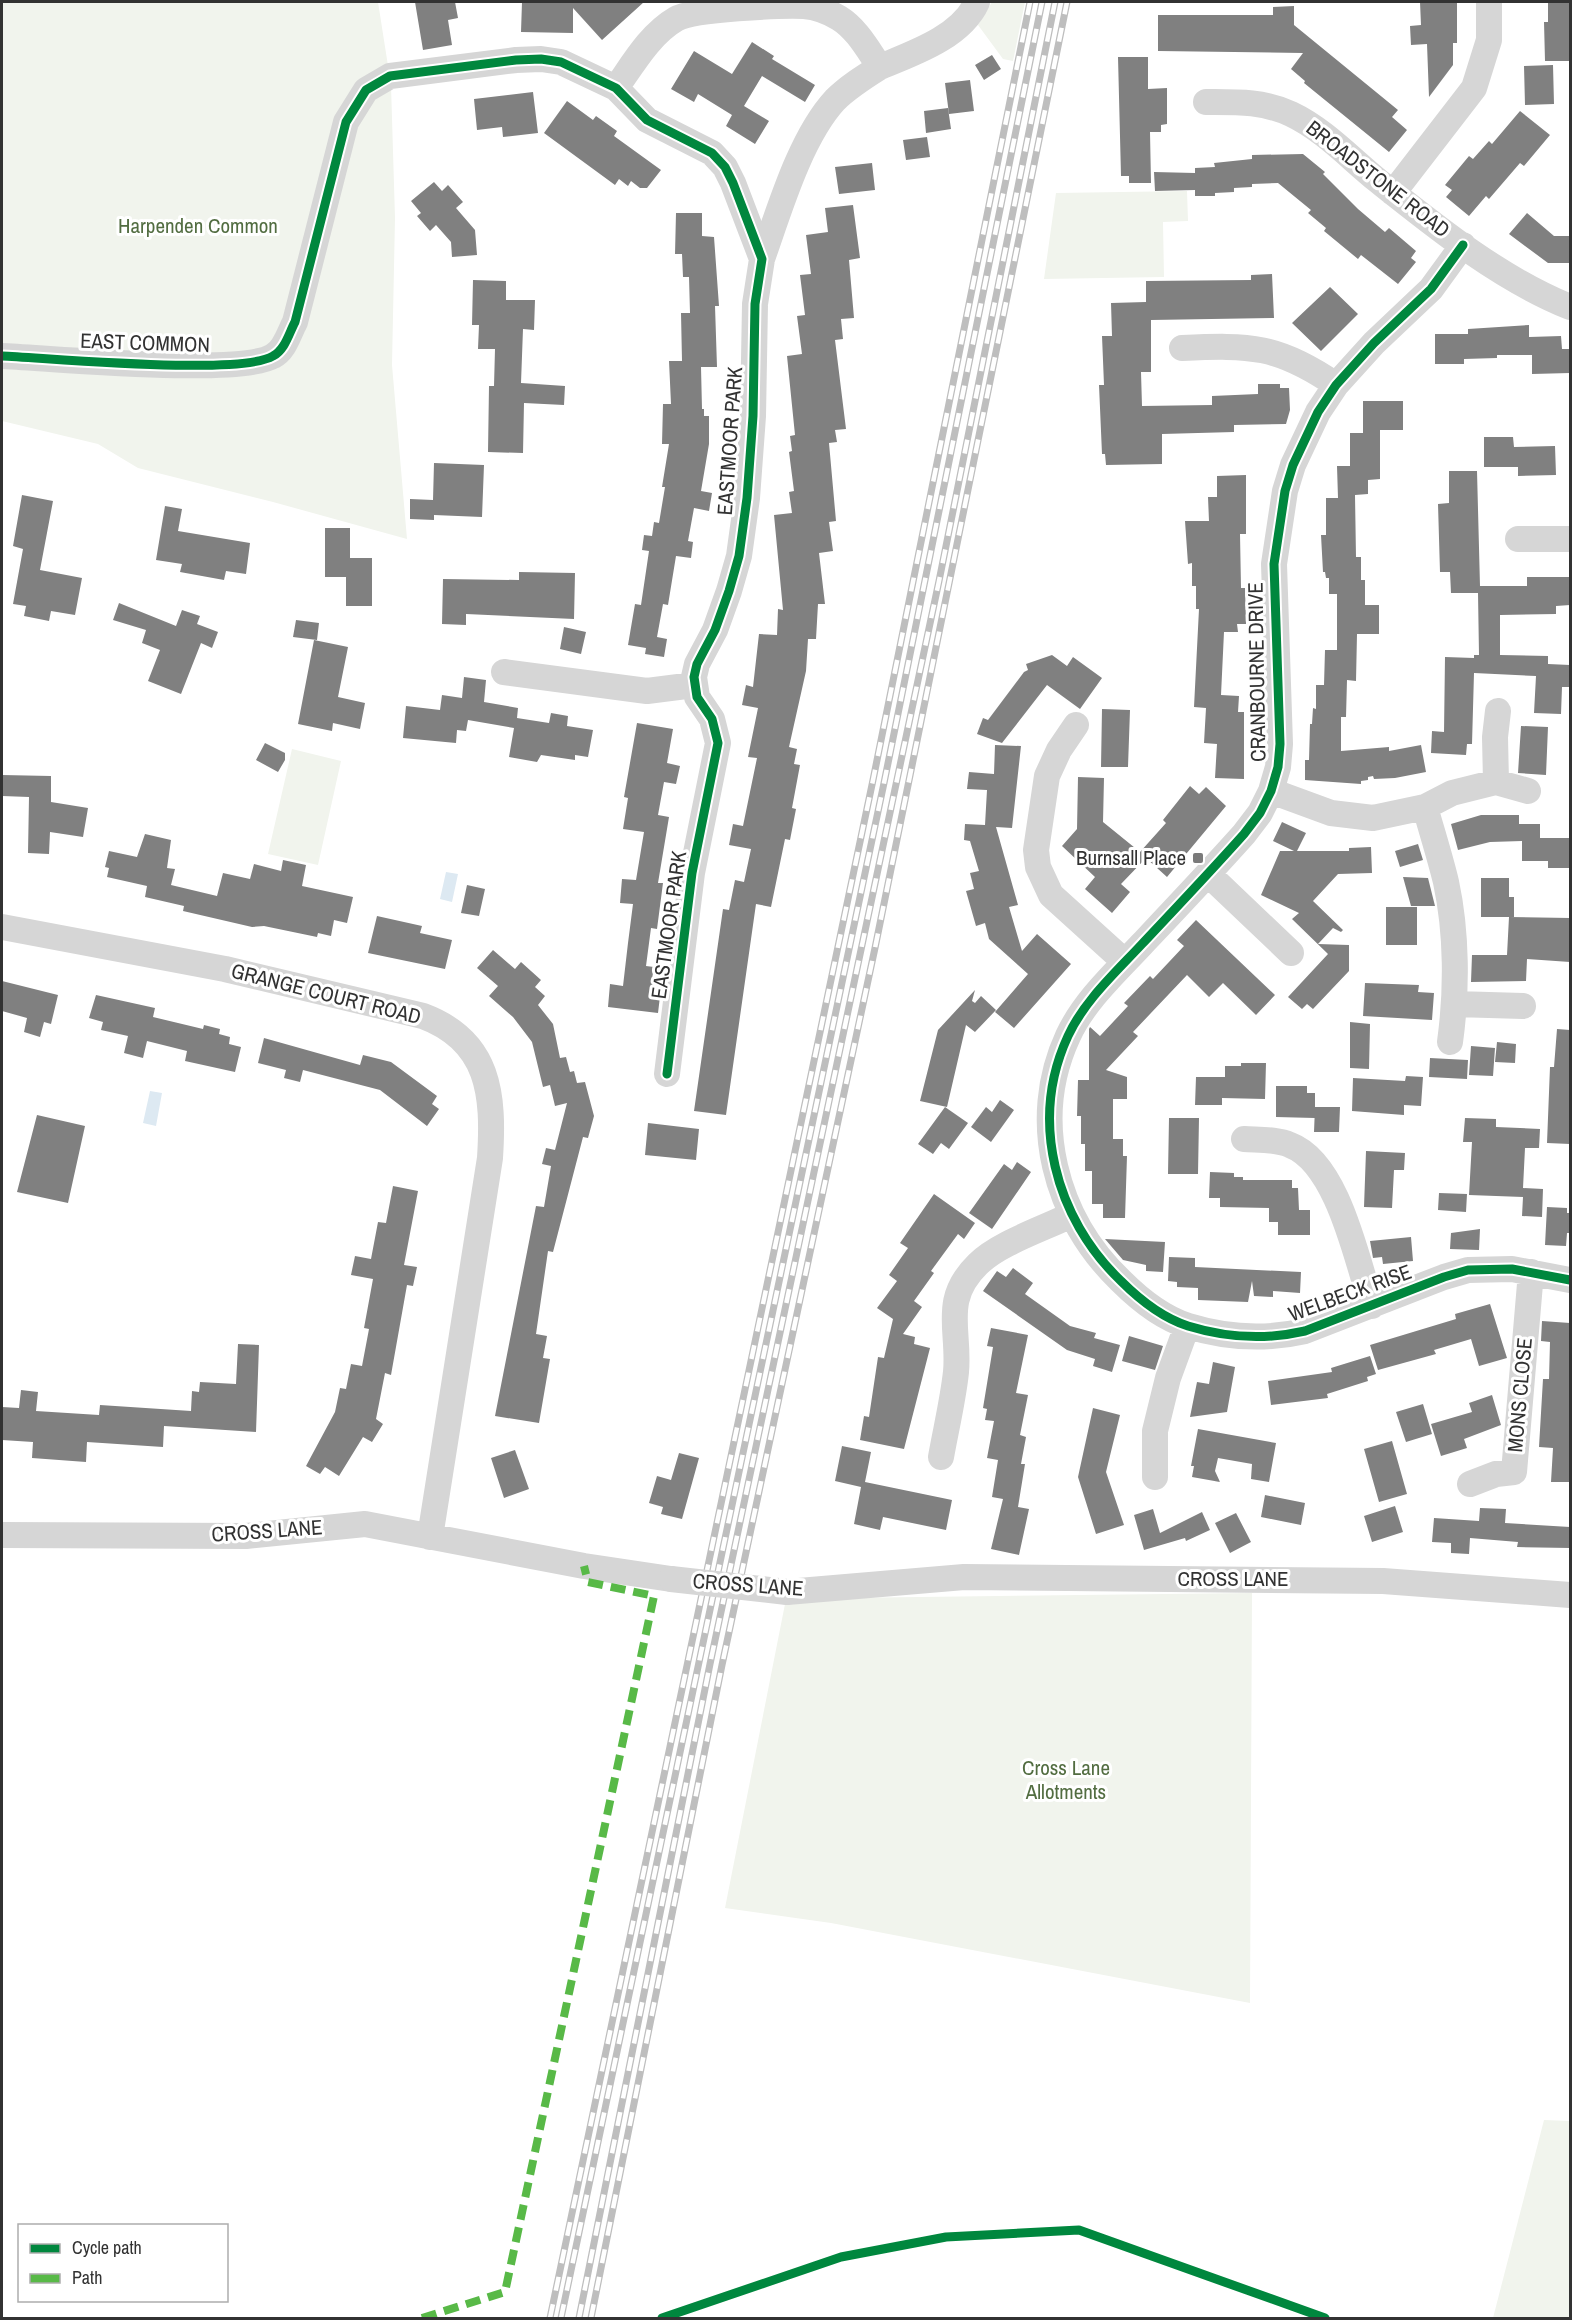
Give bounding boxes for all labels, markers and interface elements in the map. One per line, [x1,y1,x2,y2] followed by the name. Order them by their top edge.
[1301,113,1456,244] street label: BROADSTONE ROAD
[118,211,278,240] park label: Harpenden Common
[80,326,210,359] street label: EAST COMMON
[710,365,749,516] street label: EASTMOOR PARK
[1240,582,1273,762] street label: CRANBOURNE DRIVE
[1076,843,1186,872] place label: Burnsall Place
[644,849,693,1001] street label: EASTMOOR PARK
[1191,851,1205,865] marker: Burnsall Place
[228,956,424,1031] street label: GRANGE COURT ROAD
[1284,1257,1415,1328] street label: WELBECK RISE
[1500,1336,1539,1453] street label: MONS CLOSE
[211,1512,323,1549] street label: CROSS LANE
[1177,1564,1289,1593] street label: CROSS LANE
[692,1566,804,1603] street label: CROSS LANE
[1022,1753,1110,1806] park label: Cross Lane Allotments
[18,2224,228,2302] legend
[72,2235,142,2260] text: Cycle path
[72,2265,102,2290] text: Path

